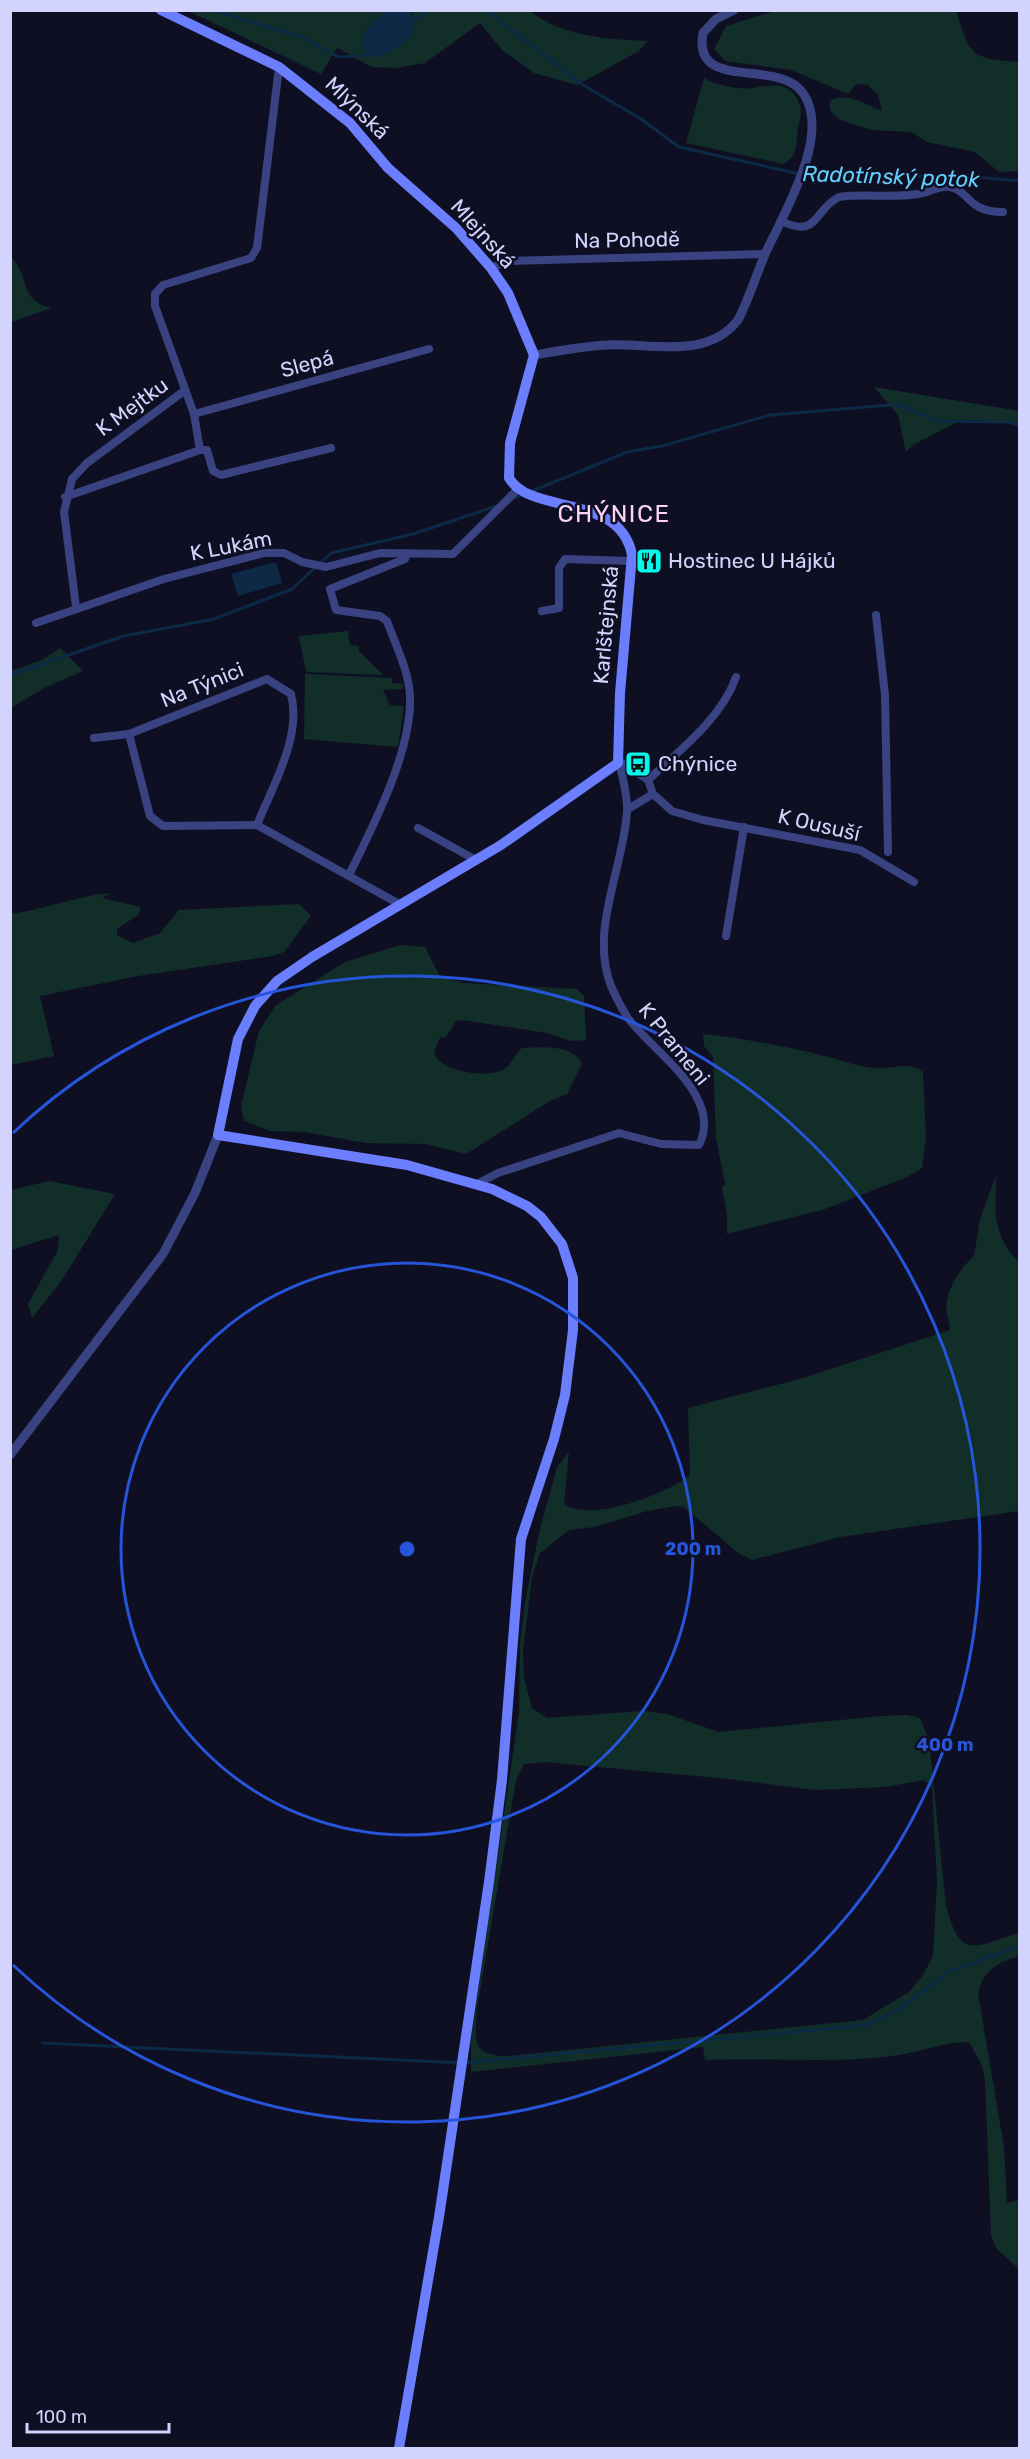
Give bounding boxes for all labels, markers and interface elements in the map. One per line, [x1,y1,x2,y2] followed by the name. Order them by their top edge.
[320,71,394,144] street label: Mlýnská
[802,160,981,193] water label: Radotínský potok
[446,194,521,273] street label: Mlejnská
[574,226,680,253] street label: Na Pohodě
[278,344,336,383] street label: Slepá
[91,372,173,441] street label: K Mejtku
[558,500,670,528] district label: CHÝNICE
[188,525,274,566] street label: K Lukám
[634,546,664,576] restaurant icon: Hostinec U Hájků
[668,548,836,573] place label: Hostinec U Hájků
[588,565,623,685] street label: Karlštejnská
[157,657,247,712] street label: Na Týnici
[623,749,653,779] bus stop icon: Chýnice
[658,751,737,776] place label: Chýnice
[776,803,864,846] street label: K Ousuší
[634,997,715,1090] street label: K Prameni
[665,1538,721,1560] text: 200 m
[397,1539,417,1559] centre of rings
[916,1734,974,1756] text: 400 m
[27,2396,170,2434] scale bar
[36,2406,87,2428] text: 100 m

